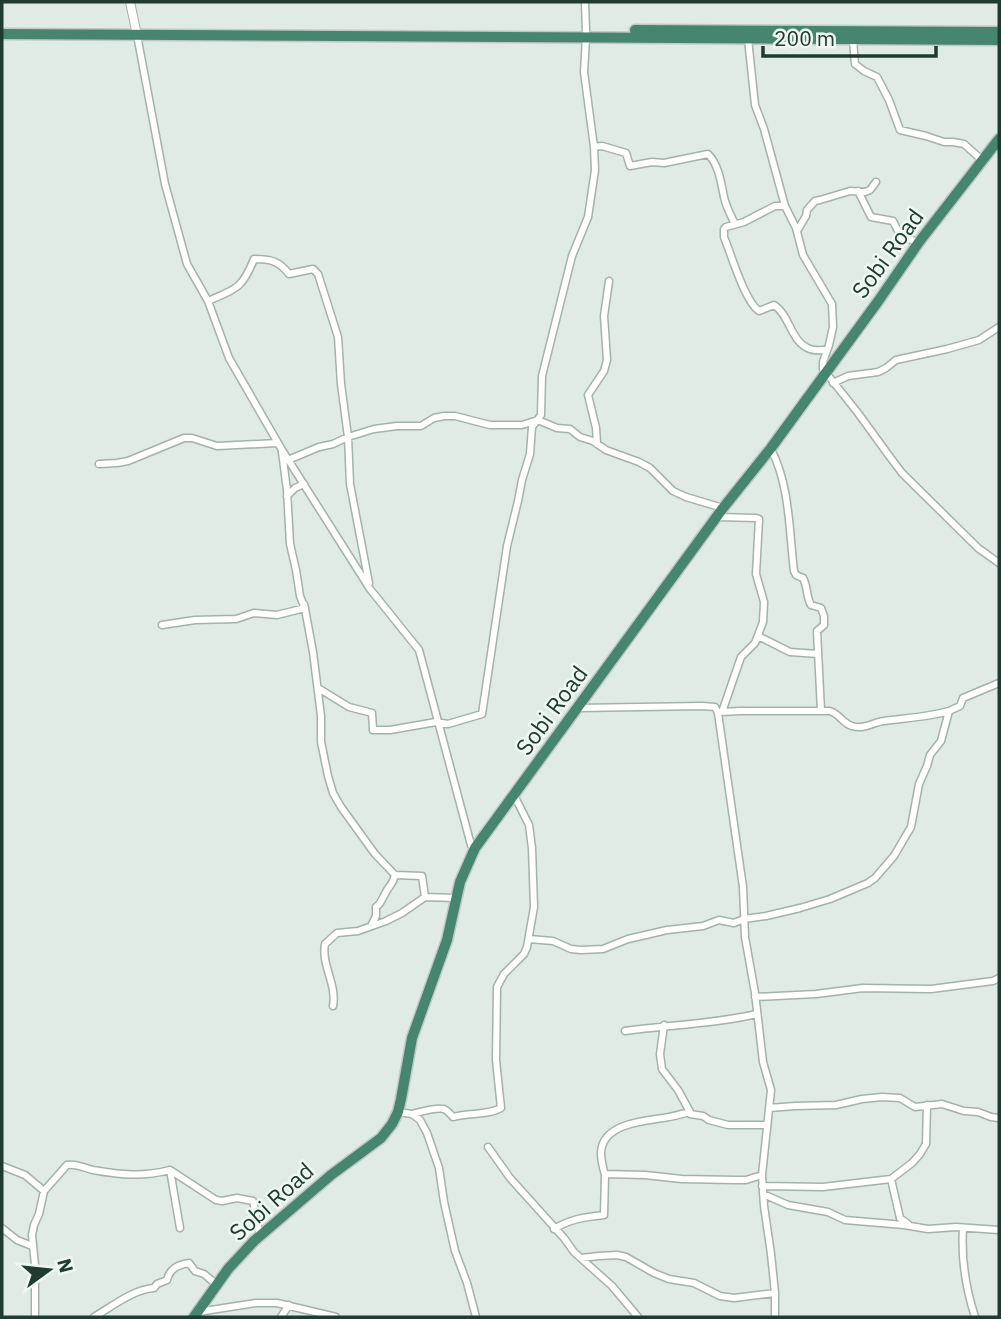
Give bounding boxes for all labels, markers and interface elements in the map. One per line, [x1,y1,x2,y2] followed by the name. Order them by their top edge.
[763,14,936,58] scale bar
[774,24,835,52] text: 200 m
[844,202,930,304] street label: Sobi Road
[508,659,594,761] street label: Sobi Road
[222,1155,320,1247] street label: Sobi Road
[14,1235,84,1305] north arrow
[52,1256,79,1275] text: N

